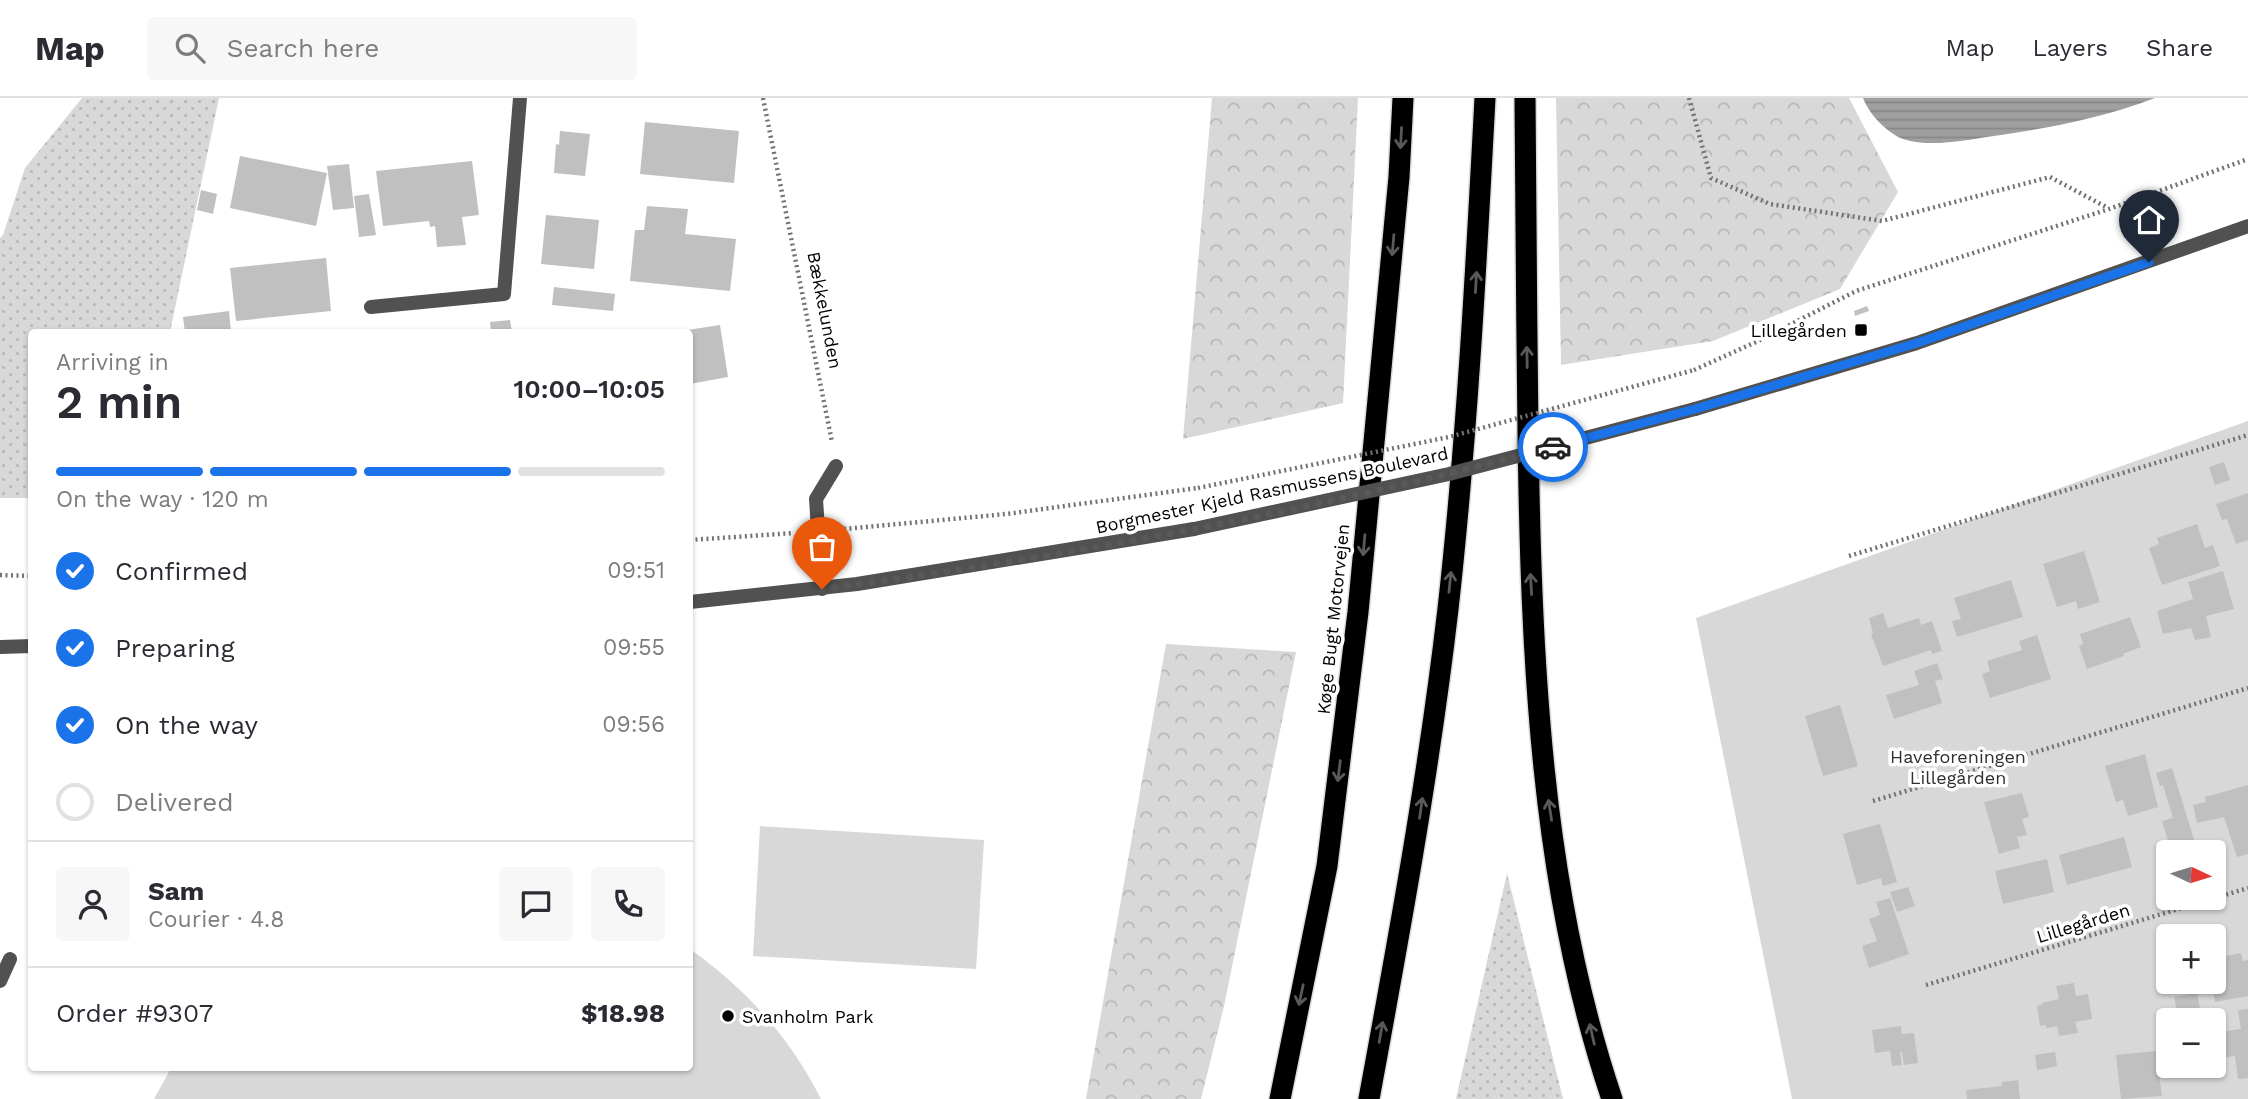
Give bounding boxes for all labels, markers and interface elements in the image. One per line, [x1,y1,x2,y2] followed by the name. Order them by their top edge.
[147,17,637,80] search box
[35,29,105,68] text: Map
[171,29,209,67] icon: search
[227,33,379,63] text: Search here
[1946,34,1994,62] text: Map
[2032,34,2108,62] text: Layers
[2146,34,2213,62] text: Share
[1395,126,1408,149] one-way arrow
[2119,190,2179,262] pin
[2130,201,2168,239] icon: home
[1386,233,1399,256] one-way arrow
[803,250,847,370] street label: Bækkelunden
[1469,271,1482,294] one-way arrow
[1750,320,1847,341] place label: Lillegården
[1853,322,1869,338] marker: Lillegården
[1520,345,1534,368] one-way arrow
[56,349,169,376] text: Arriving in
[513,374,665,404] text: 10:00–10:05
[56,375,182,429] text: 2 min
[1518,412,1588,482] courier
[1534,428,1572,466] icon: car
[1094,442,1450,538] street label: Borgmester Kjeld Rasmussens Boulevard
[56,486,269,513] text: On the way · 120 m
[792,517,852,589] pin
[1313,523,1353,715] street label: Køge Bugt Motorvejen
[803,528,841,566] icon: bag
[1357,533,1370,556] one-way arrow
[56,552,94,590] icon: check
[115,556,248,586] text: Confirmed
[607,557,665,584] text: 09:51
[1444,571,1457,594] one-way arrow
[1524,573,1537,596] one-way arrow
[56,629,94,667] icon: check
[115,633,235,663] text: Preparing
[603,634,665,661] text: 09:55
[56,706,94,744] icon: check
[115,710,258,740] text: On the way
[602,711,665,738] text: 09:56
[1890,746,2026,788] park label: Haveforeningen Lillegården
[1332,759,1345,782] one-way arrow
[115,787,234,817] text: Delivered
[1414,797,1427,820] one-way arrow
[1543,800,1556,822] one-way arrow
[2156,840,2226,910] north arrow
[2156,840,2226,1078] map controls
[56,867,130,941] button: person
[499,867,573,941] button: chat
[591,867,665,941] button: phone
[148,876,204,906] text: Sam
[2034,899,2132,947] street label: Lillegården
[148,906,284,933] text: Courier · 4.8
[2156,924,2226,994] button: +
[1293,983,1307,1006] one-way arrow
[56,998,213,1028] text: Order #9307
[581,998,665,1028] text: $18.98
[742,1006,873,1027] place label: Svanholm Park
[720,1008,736,1024] marker: Svanholm Park
[2156,1008,2226,1078] button: −
[1375,1021,1389,1044] one-way arrow
[1585,1023,1599,1046] one-way arrow

